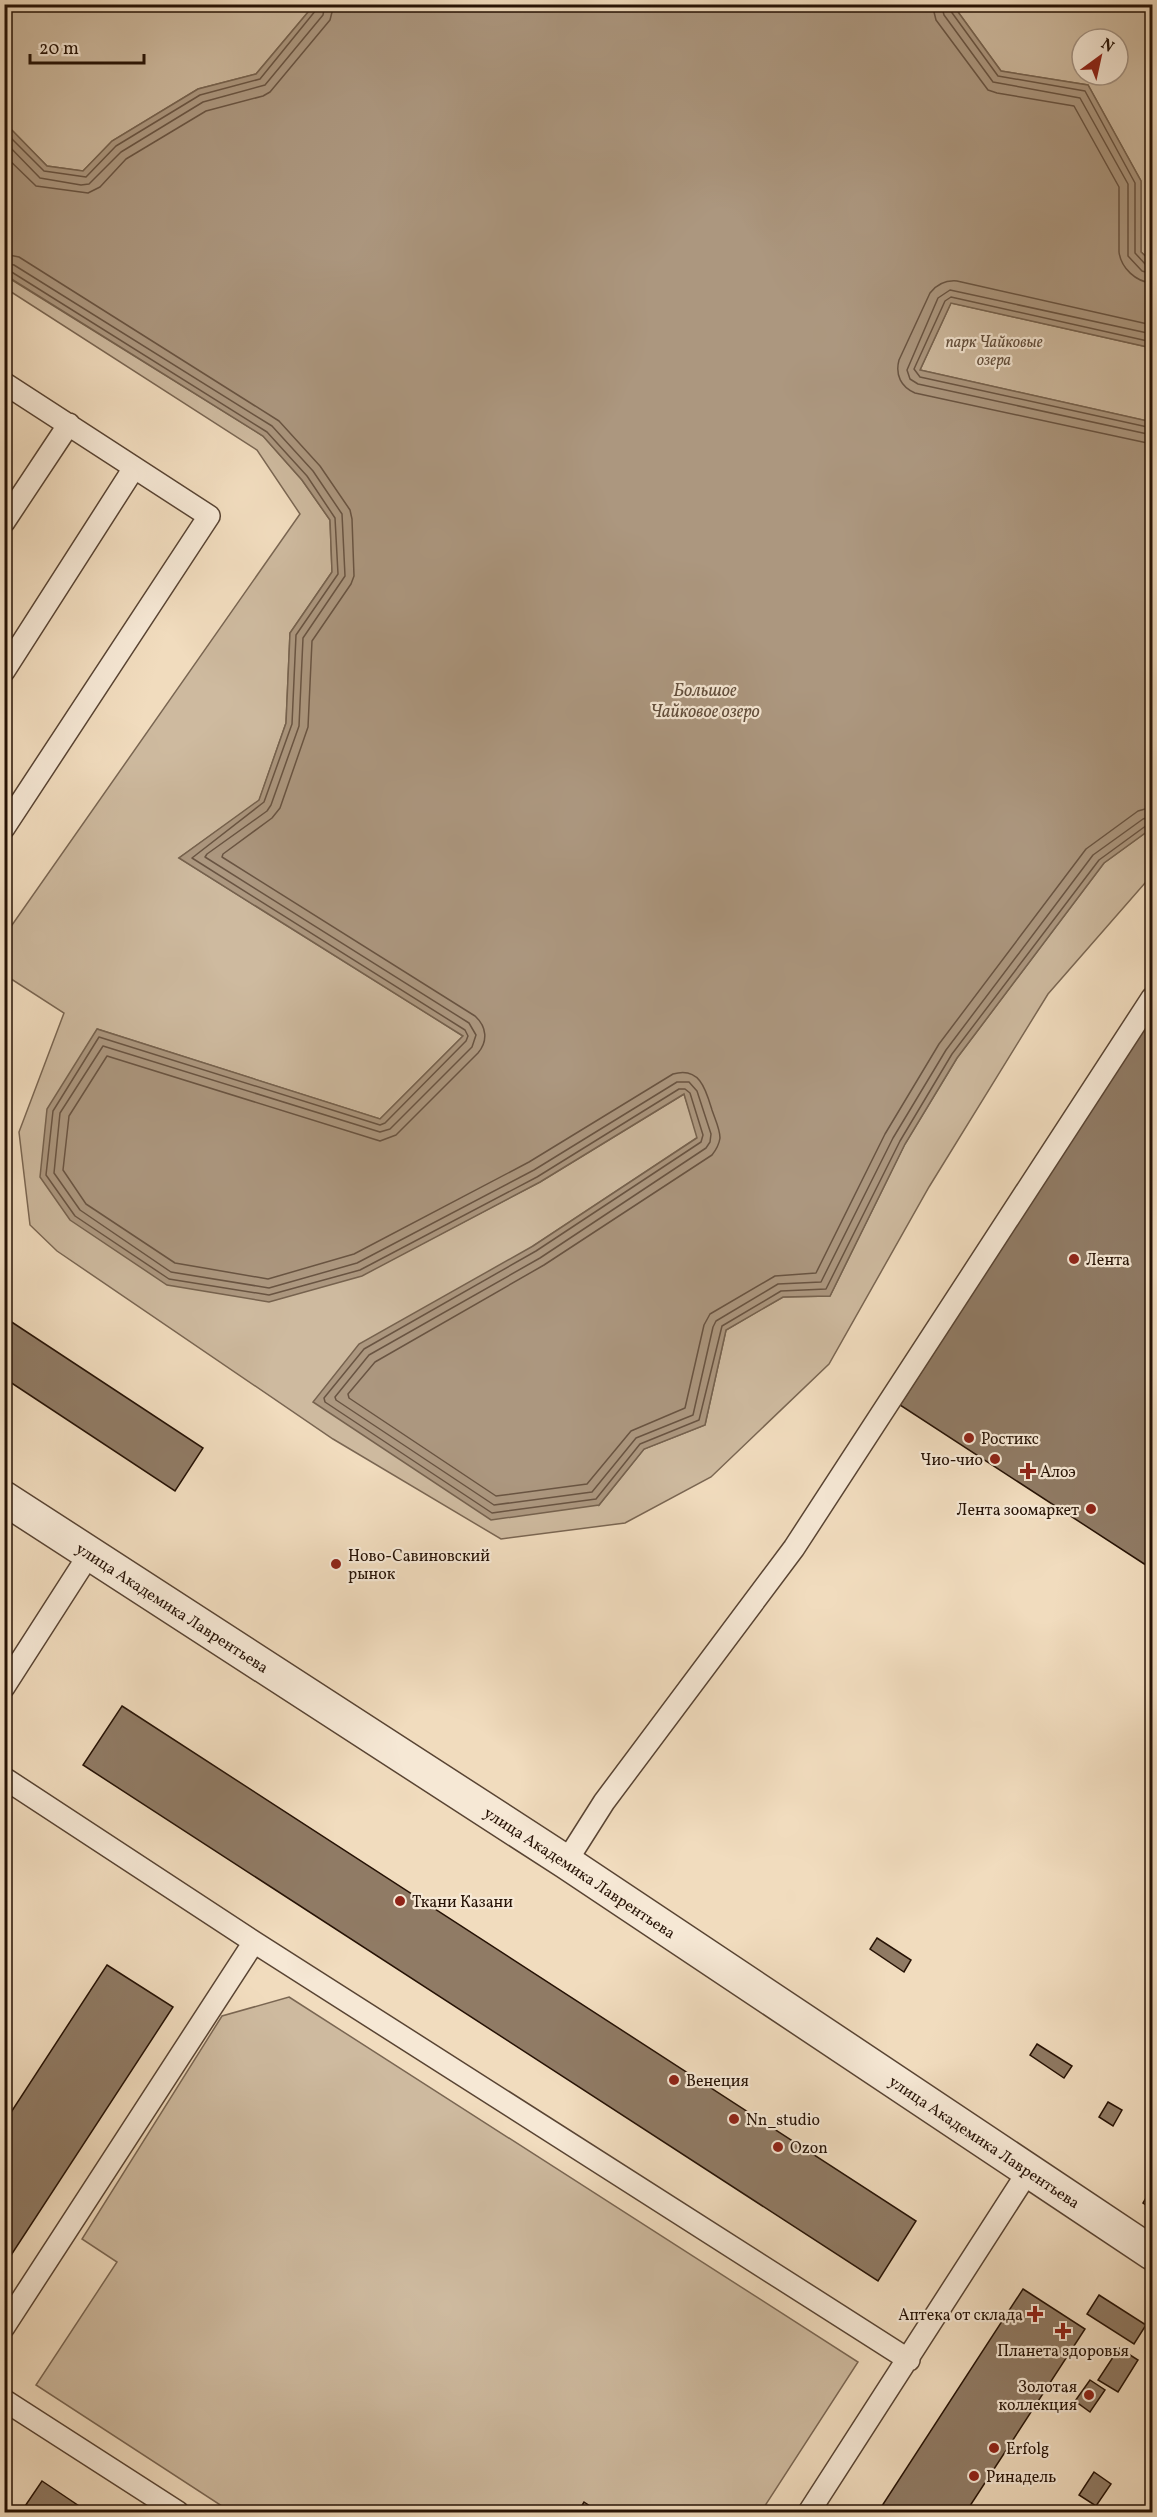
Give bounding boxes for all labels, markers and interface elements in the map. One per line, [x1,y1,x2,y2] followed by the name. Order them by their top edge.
[30,27,144,65] scale bar
[1070,27,1130,87] north arrow
[1096,34,1118,59] text: N
[39,37,79,62] text: 20 m
[945,332,1043,372] park label: парк Чайковые озера
[650,679,760,725] water label: Большое Чайковое озеро
[1086,1250,1130,1272] place label: Лента
[1067,1252,1081,1266] marker: Лента
[981,1429,1039,1451] place label: Ростикс
[962,1431,976,1445] marker: Ростикс
[920,1450,983,1472] place label: Чио-чио
[988,1452,1002,1466] marker: Чио-чио
[1040,1462,1076,1484] place label: Алоэ
[1021,1464,1035,1478] marker: Алоэ
[957,1500,1079,1522] place label: Лента зоомаркет
[1084,1502,1098,1516] marker: Лента зоомаркет
[71,1538,272,1679] street label: улица Академика Лаврентьева
[348,1546,490,1586] place label: Ново-Савиновский рынок
[329,1557,343,1571] marker: Ново-Савиновский рынок
[479,1803,679,1945] street label: улица Академика Лаврентьева
[412,1892,513,1914] place label: Ткани Казани
[393,1894,407,1908] marker: Ткани Казани
[686,2071,749,2093] place label: Венеция
[884,2071,1084,2215] street label: улица Академика Лаврентьева
[667,2073,681,2087] marker: Венеция
[746,2110,820,2132] place label: Nn_studio
[727,2112,741,2126] marker: Nn_studio
[790,2138,828,2160] place label: Ozon
[771,2140,785,2154] marker: Ozon
[898,2305,1023,2327] place label: Аптека от склада
[1028,2307,1042,2321] marker: Аптека от склада
[1056,2324,1070,2338] marker: Планета здоровья
[997,2341,1129,2363] place label: Планета здоровья
[999,2377,1077,2417] place label: Золотая коллекция
[1082,2388,1096,2402] marker: Золотая коллекция
[1006,2439,1049,2461] place label: Erfolg
[987,2441,1001,2455] marker: Erfolg
[986,2467,1056,2489] place label: Ринадель
[967,2469,981,2483] marker: Ринадель

